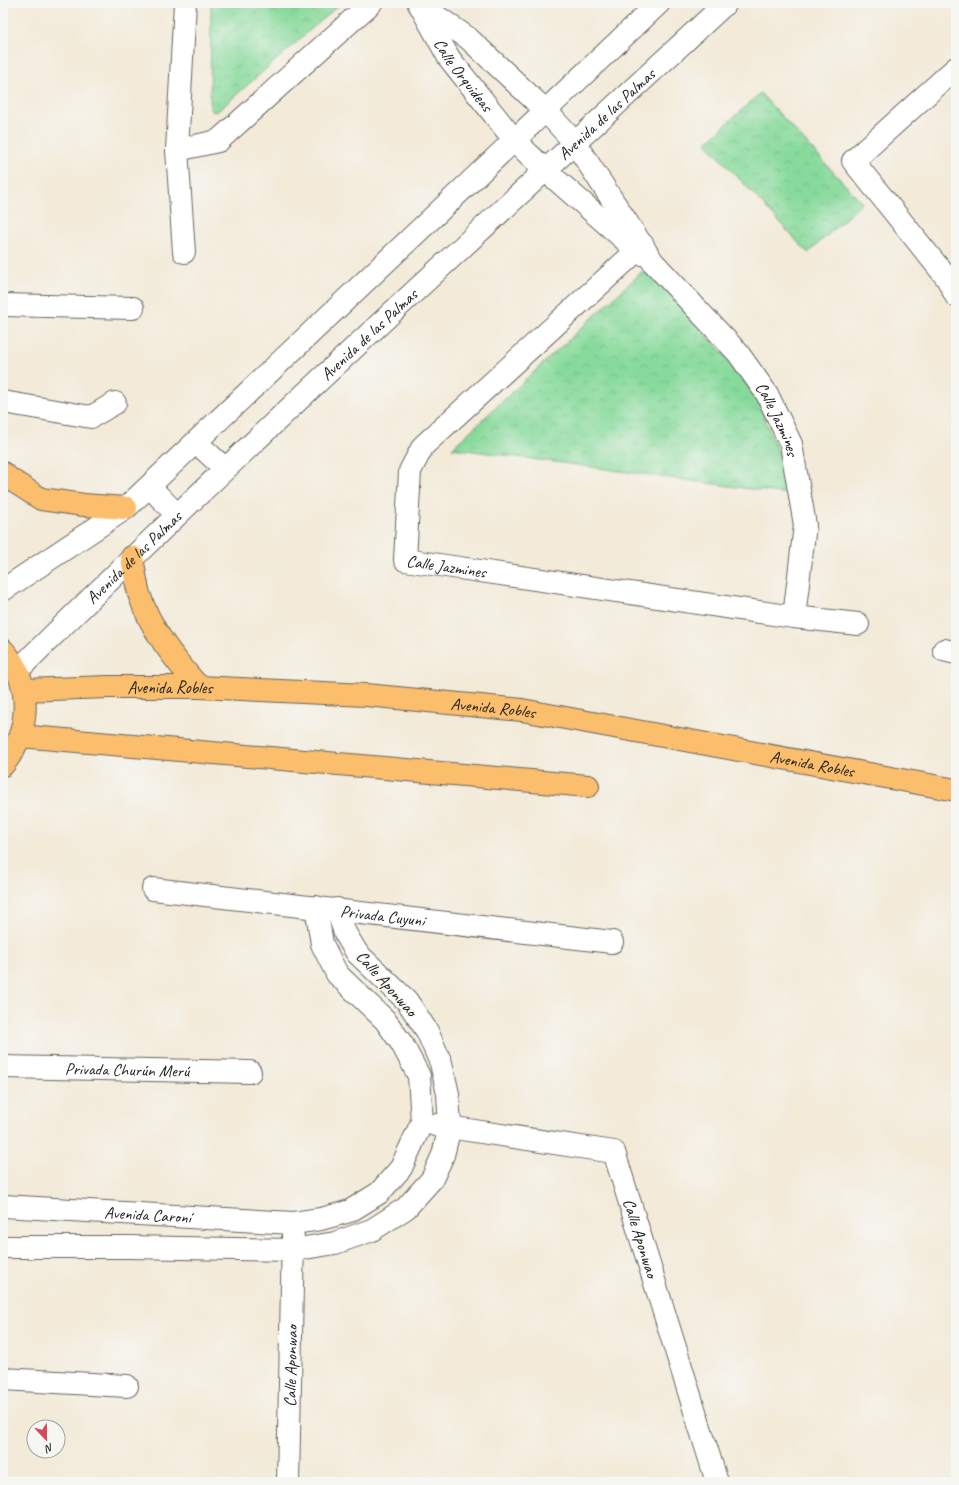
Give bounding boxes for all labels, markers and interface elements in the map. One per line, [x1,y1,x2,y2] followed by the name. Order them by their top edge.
[429,35,499,118] street label: Calle Orquideas
[554,63,661,164] street label: Avenida de las Palmas
[316,283,424,385] street label: Avenida de las Palmas
[751,378,803,460] street label: Calle Jazmines
[82,505,188,608] street label: Avenida de las Palmas
[405,550,490,583] street label: Calle Jazmines
[128,677,215,699] street label: Avenida Robles
[450,693,539,724] street label: Avenida Robles
[768,746,858,782] street label: Avenida Robles
[339,901,428,932] street label: Privada Cuyuni
[352,946,423,1022] street label: Calle Aponwao
[65,1058,191,1082] street label: Privada Churún Merú
[618,1196,663,1282] street label: Calle Aponwao
[104,1202,195,1228] street label: Avenida Caroní
[280,1323,302,1407] street label: Calle Aponwao
[26,1419,66,1459] north arrow
[42,1441,56,1457] text: N

